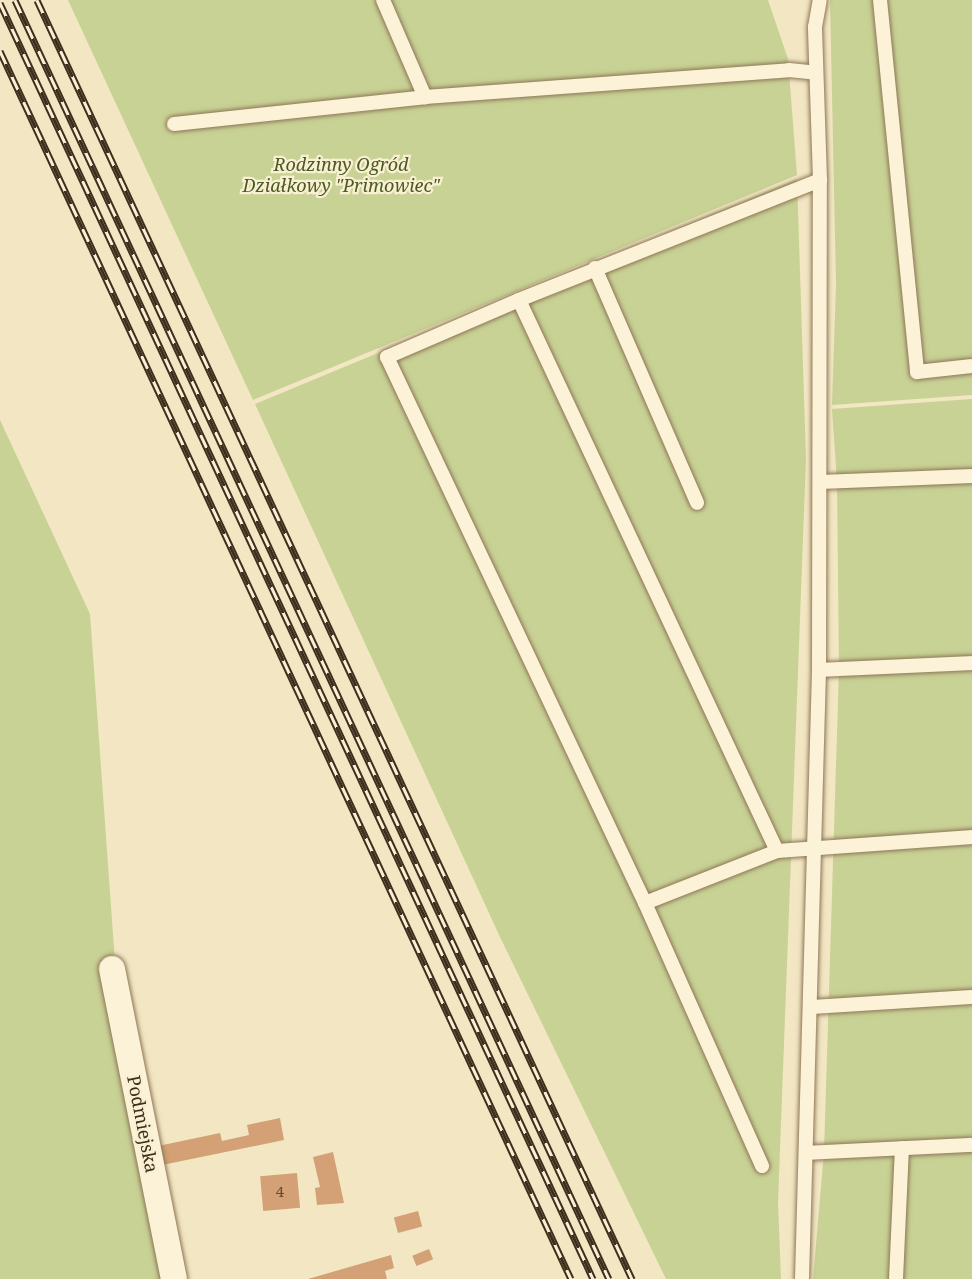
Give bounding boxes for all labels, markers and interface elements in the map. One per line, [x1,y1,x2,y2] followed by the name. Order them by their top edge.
[242,154,440,196] park label: Rodzinny Ogród Działkowy "Primowiec"
[123,1073,163,1175] street label: Podmiejska
[276,1183,284,1201] house number: 4

